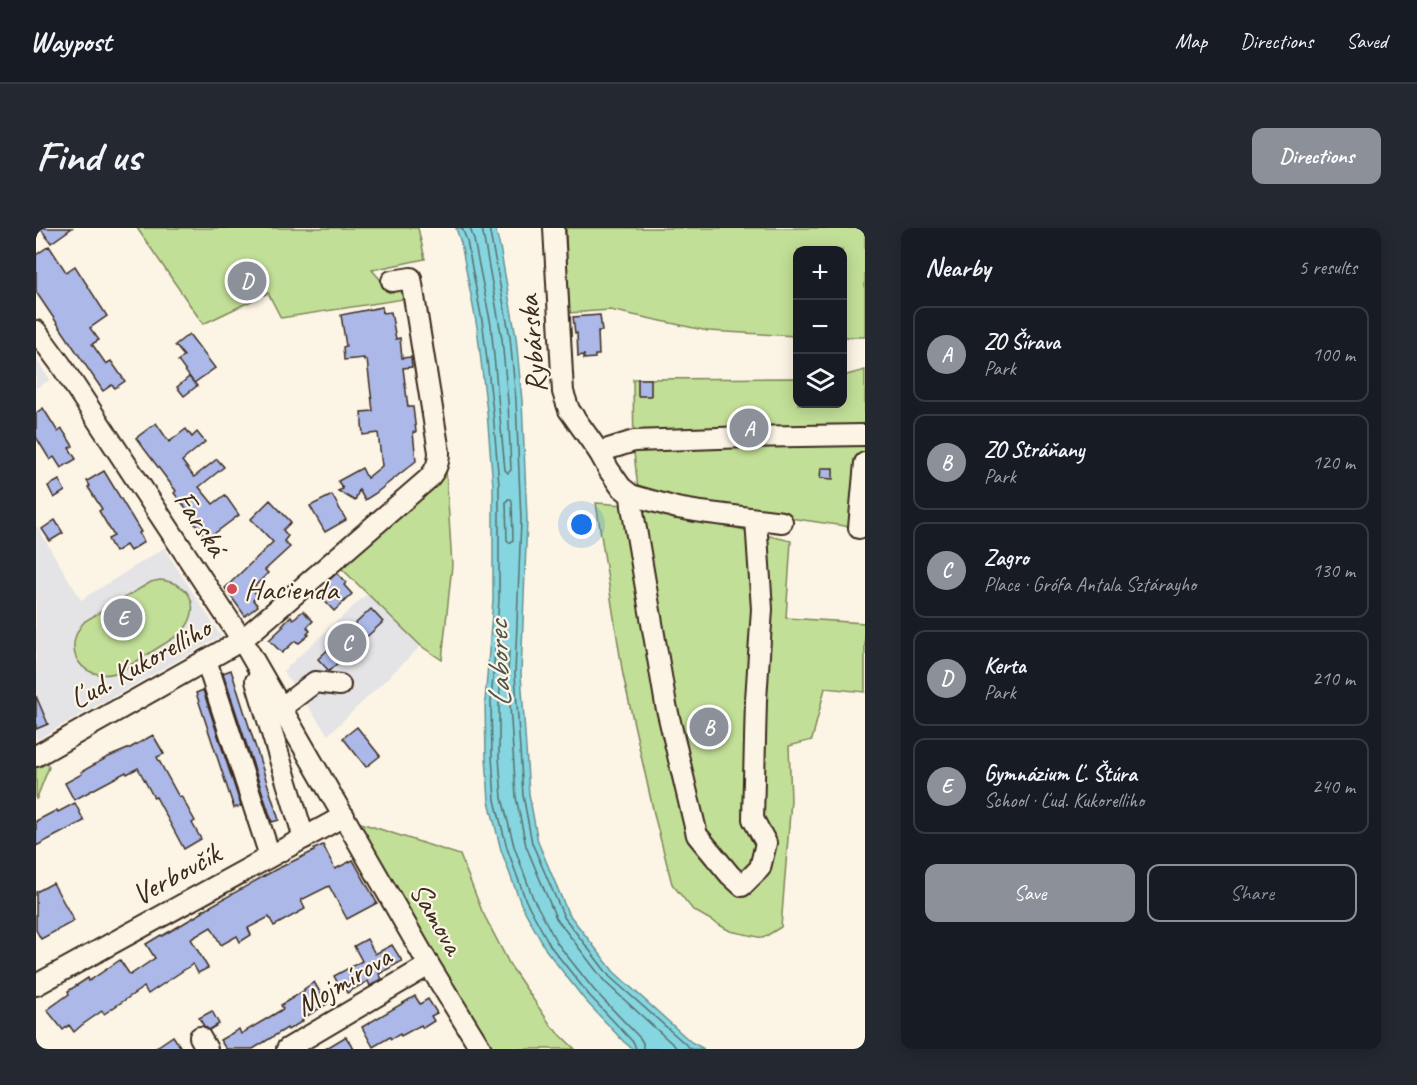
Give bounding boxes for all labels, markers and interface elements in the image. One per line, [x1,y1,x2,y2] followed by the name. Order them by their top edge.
[30,24,111,59] text: Waypost
[1175,28,1207,54] text: Map
[1240,28,1313,54] text: Directions
[1346,28,1387,54] text: Saved
[1252,128,1381,184] button: Directions
[36,130,141,183] text: Find us
[793,246,847,408] map controls
[793,246,847,300] button: +
[925,251,990,284] text: Nearby
[1298,255,1357,280] text: 5 results
[228,259,266,304] pin: D
[509,292,555,394] street label: Rybárska
[793,300,847,354] button: −
[984,328,1060,356] text: ZO Šírava
[941,342,952,367] text: A
[1312,342,1355,367] text: 100 m
[793,354,847,408] button: layers
[984,356,1016,381] text: Park
[730,406,768,450] pin: A
[984,436,1084,464] text: ZO Stráňany
[941,450,952,475] text: B
[1312,450,1355,475] text: 120 m
[984,464,1016,489] text: Park
[166,483,238,566] street label: Farská
[567,510,596,539] your location
[984,544,1029,572] text: Zagro
[942,558,951,583] text: C
[1312,558,1355,583] text: 130 m
[244,570,340,608] place label: Hacienda
[984,572,1196,597] text: Place · Grófa Antala Sztárayho
[225,582,239,596] marker: Hacienda
[104,596,142,640] pin: E
[63,607,220,717] street label: Ľud. Kukorelliho
[476,617,521,708] water label: Laborec
[328,620,366,666] pin: C
[984,652,1026,680] text: Kerta
[941,666,952,691] text: D
[1312,666,1355,691] text: 210 m
[984,680,1016,705] text: Park
[690,704,728,750] pin: B
[984,760,1137,788] text: Gymnázium Ľ. Štúra
[941,774,952,799] text: E
[1312,774,1355,799] text: 240 m
[984,788,1144,813] text: School · Ľud. Kukorelliho
[125,833,229,914] street label: Verbovčík
[925,864,1135,922] button: Save
[1147,864,1357,922] button: Share
[401,875,474,963] street label: Samova
[288,937,400,1024] street label: Mojmírova

